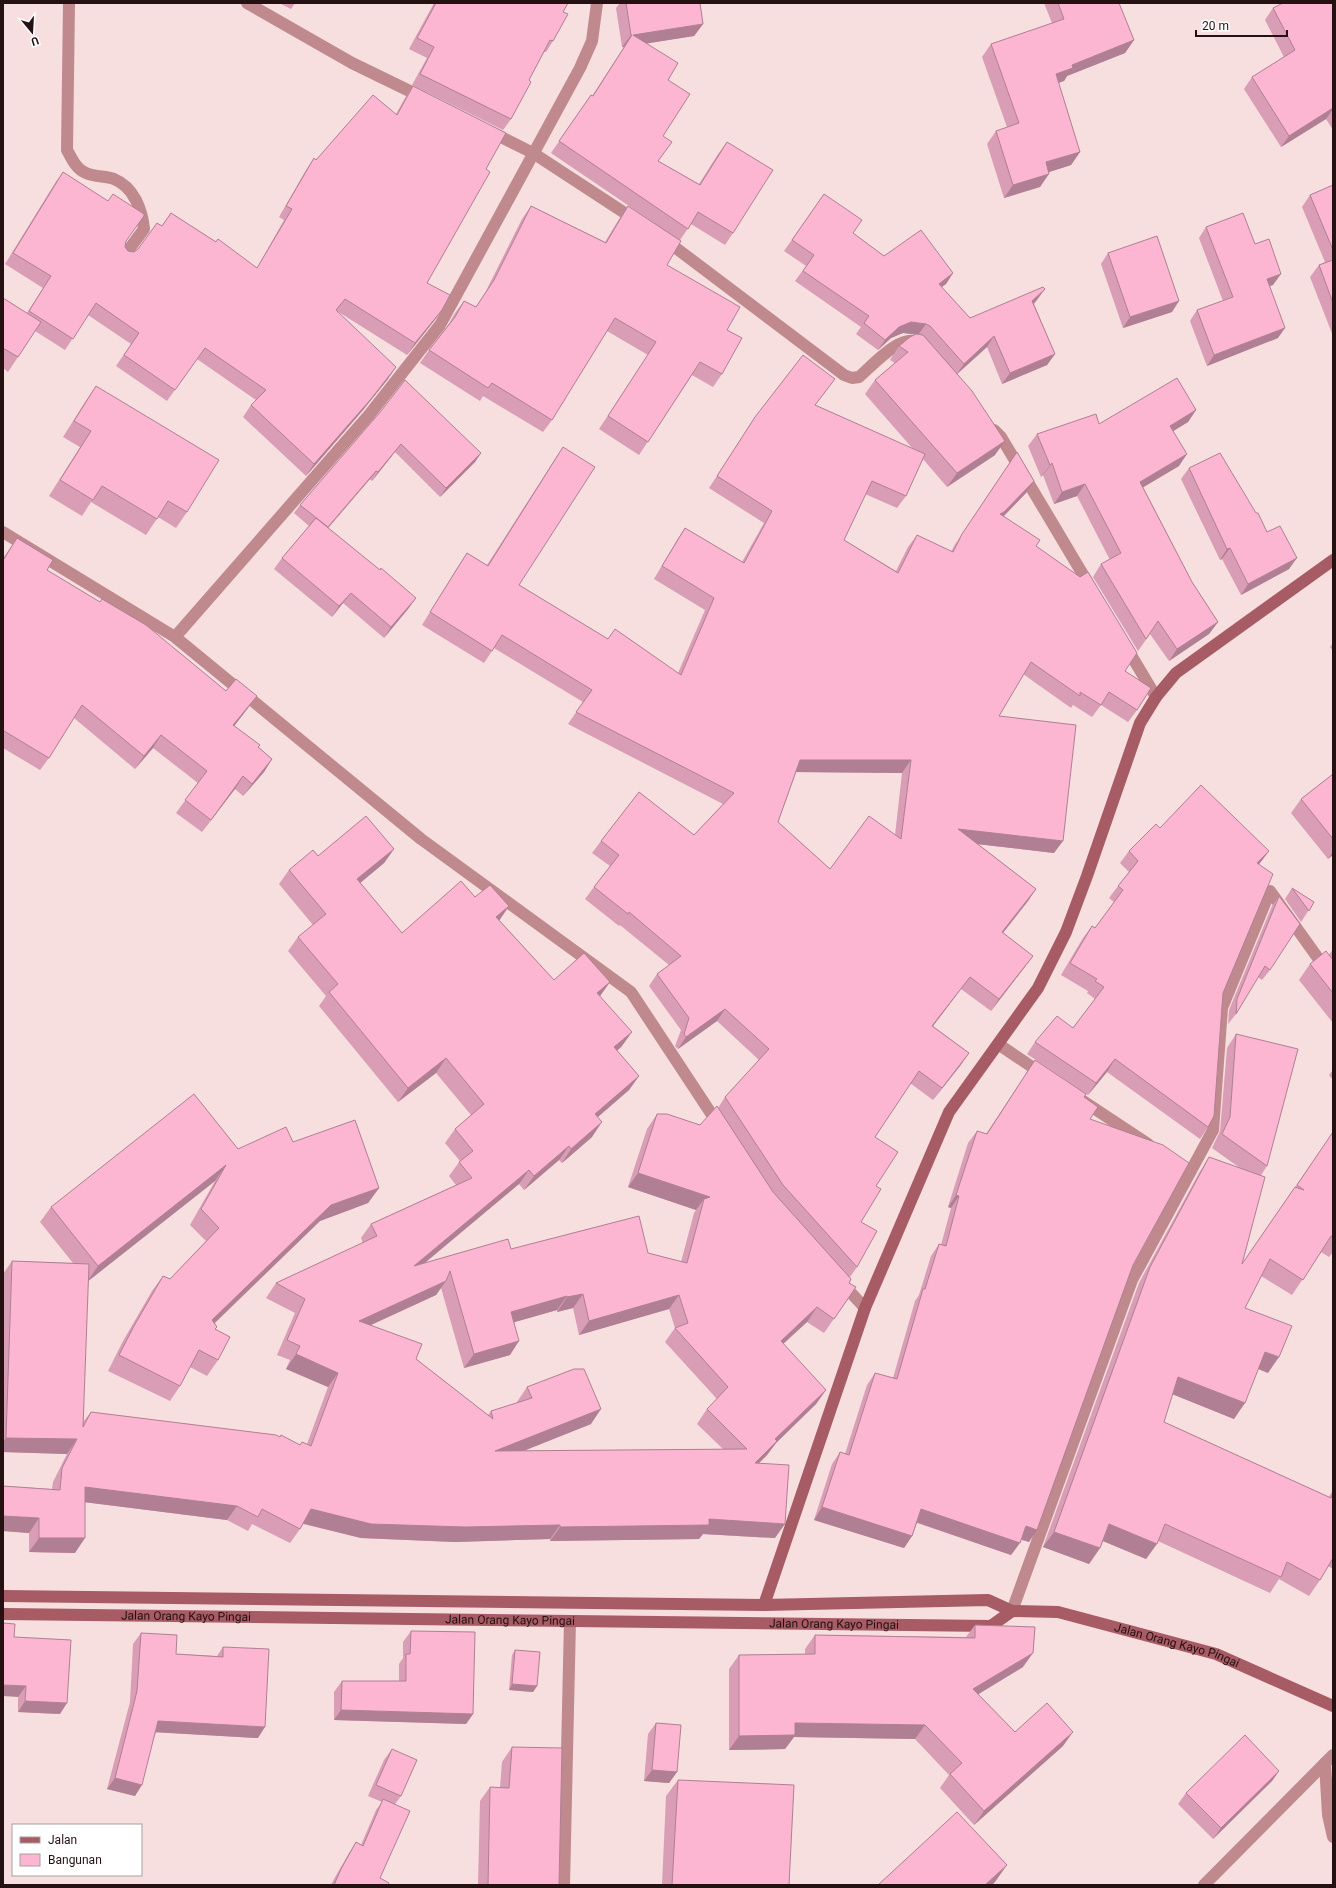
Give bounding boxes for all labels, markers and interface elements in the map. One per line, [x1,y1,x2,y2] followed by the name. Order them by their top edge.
[12,12,52,52] north arrow
[1196,12,1287,38] scale bar
[1202,19,1229,33] text: 20 m
[29,34,40,48] text: U
[121,1608,251,1624] street label: Jalan Orang Kayo Pingai
[445,1612,575,1628] street label: Jalan Orang Kayo Pingai
[769,1616,899,1632] street label: Jalan Orang Kayo Pingai
[1113,1620,1242,1671] street label: Jalan Orang Kayo Pingai
[12,1824,142,1876] legend
[48,1833,77,1847] text: Jalan
[48,1853,102,1867] text: Bangunan

